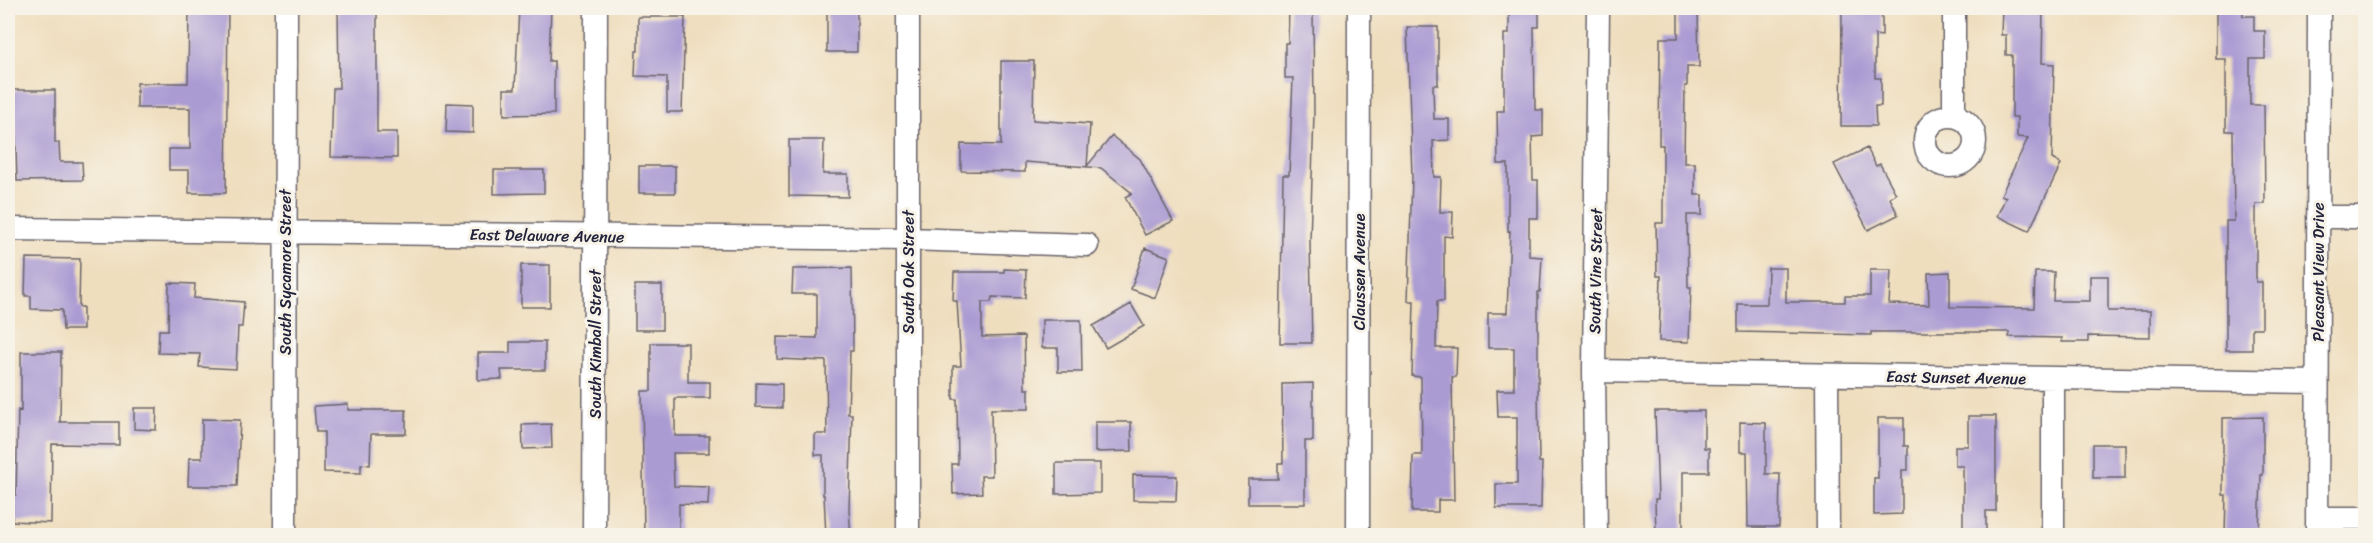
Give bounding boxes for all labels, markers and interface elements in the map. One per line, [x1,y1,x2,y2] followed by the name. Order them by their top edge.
[271,189,300,355] street label: South Sycamore Street
[2304,202,2333,342] street label: Pleasant View Drive
[1580,207,1611,334] street label: South Vine Street
[894,210,923,334] street label: South Oak Street
[1345,213,1374,330] street label: Claussen Avenue
[469,220,625,251] street label: East Delaware Avenue
[581,269,610,419] street label: South Kimball Street
[1886,362,2027,393] street label: East Sunset Avenue

